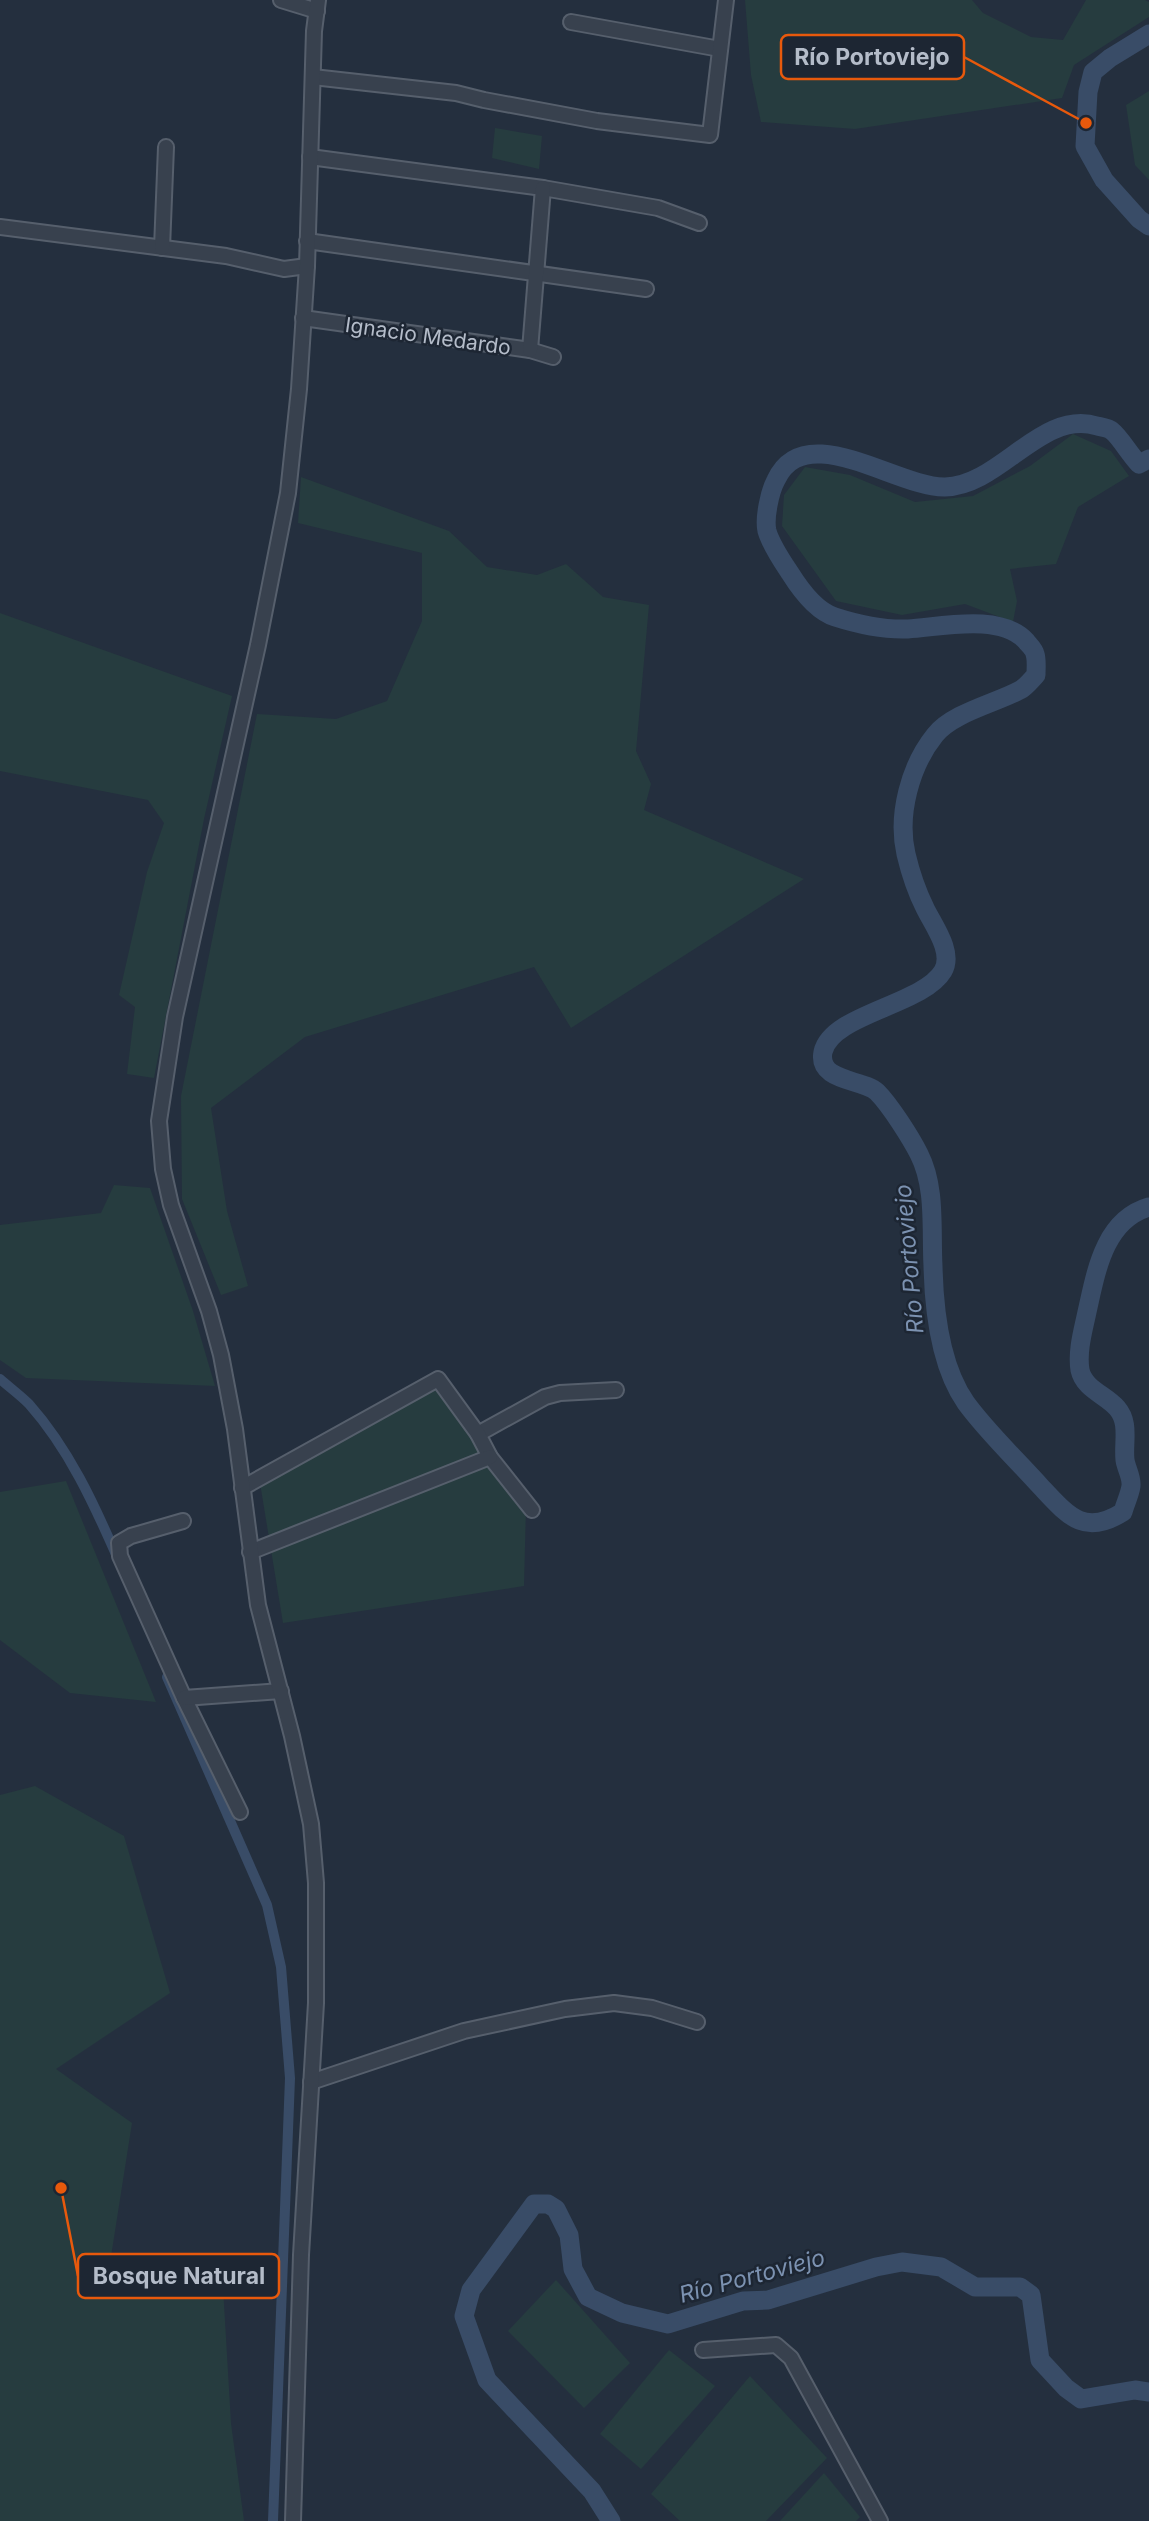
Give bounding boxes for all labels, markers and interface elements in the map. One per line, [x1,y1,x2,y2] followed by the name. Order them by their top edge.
[781,35,964,79] callout: Río Portoviejo
[794,43,950,71] text: Río Portoviejo
[343,312,513,360] street label: Ignacio Medardo
[889,1183,929,1335] water label: Río Portoviejo
[676,2243,828,2309] water label: Río Portoviejo
[78,2254,279,2298] callout: Bosque Natural
[93,2262,265,2290] text: Bosque Natural

